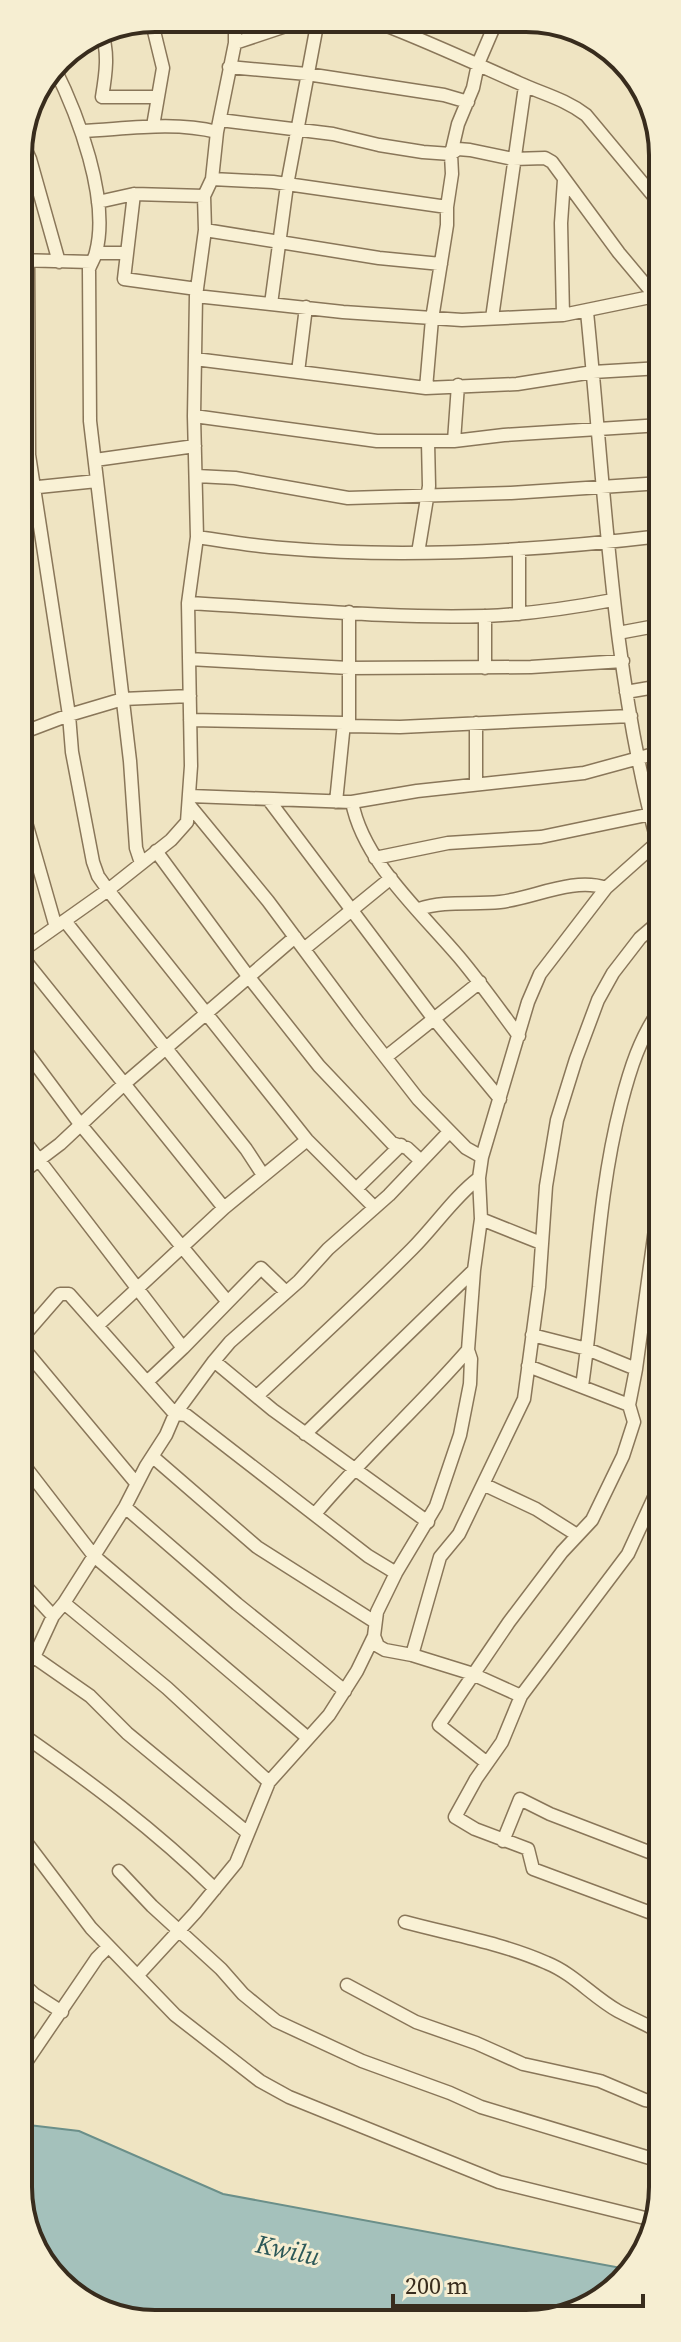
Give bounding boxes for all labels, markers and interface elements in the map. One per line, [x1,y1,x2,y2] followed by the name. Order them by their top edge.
[252,2225,324,2274] water label: Kwilu
[393,2258,643,2308] scale bar
[405,2269,468,2302] text: 200 m

